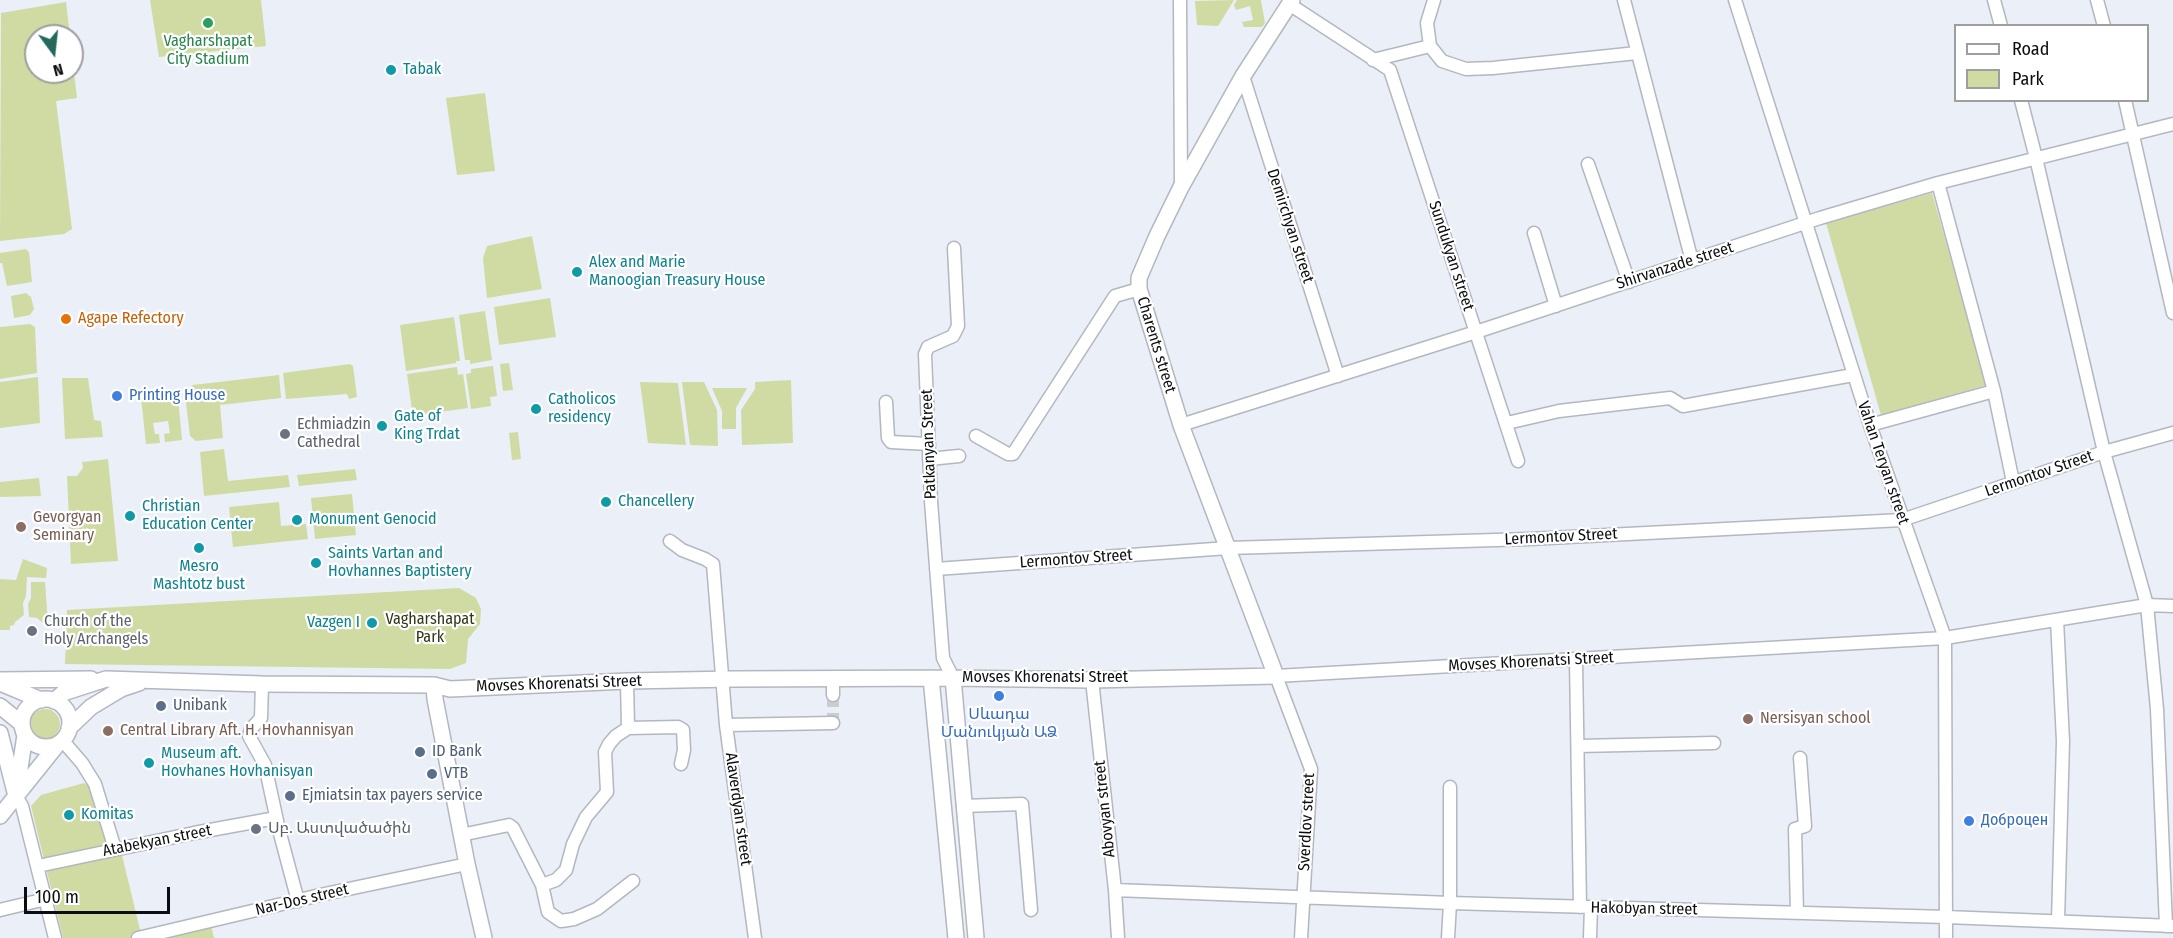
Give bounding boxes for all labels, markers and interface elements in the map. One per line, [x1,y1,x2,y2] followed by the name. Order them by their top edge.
[201,16,215,30] marker: Vagharshapat City Stadium
[24,24,84,84] north arrow
[1954,24,2149,102] legend
[164,32,252,70] place label: Vagharshapat City Stadium
[2012,38,2049,60] text: Road
[51,60,65,80] text: N
[403,60,441,80] place label: Tabak
[384,63,398,77] marker: Tabak
[2012,68,2044,90] text: Park
[1262,166,1318,286] street label: Demirchyan street
[1424,199,1478,313] street label: Sundukyan street
[1614,238,1736,294] street label: Shirvanzade street
[589,253,766,291] place label: Alex and Marie Manoogian Treasury House
[570,265,584,279] marker: Alex and Marie Manoogian Treasury House
[1132,294,1180,396] street label: Charents street
[78,309,184,329] place label: Agape Refectory
[59,312,73,326] marker: Agape Refectory
[129,386,225,406] place label: Printing House
[110,389,124,403] marker: Printing House
[917,389,941,499] street label: Patkanyan Street
[548,390,616,428] place label: Catholicos residency
[1853,399,1913,527] street label: Vahan Teryan street
[529,402,543,416] marker: Catholicos residency
[394,407,460,445] place label: Gate of King Trdat
[297,415,371,453] place label: Echmiadzin Cathedral
[375,419,389,433] marker: Gate of King Trdat
[278,427,292,441] marker: Echmiadzin Cathedral
[1982,447,2096,501] street label: Lermontov Street
[618,492,694,512] place label: Chancellery
[599,495,613,509] marker: Chancellery
[142,497,253,535] place label: Christian Education Center
[33,508,102,546] place label: Gevorgyan Seminary
[123,509,137,523] marker: Christian Education Center
[309,510,437,530] place label: Monument Genocid
[290,513,304,527] marker: Monument Genocid
[14,520,28,534] marker: Gevorgyan Seminary
[1504,524,1618,550] street label: Lermontov Street
[192,541,206,555] marker: Mesro Mashtotz bust
[328,544,472,582] place label: Saints Vartan and Hovhannes Baptistery
[1019,545,1133,573] street label: Lermontov Street
[309,556,323,570] marker: Saints Vartan and Hovhannes Baptistery
[153,557,245,595] place label: Mesro Mashtotz bust
[386,610,474,648] park label: Vagharshapat Park
[44,612,148,650] place label: Church of the Holy Archangels
[307,613,360,633] place label: Vazgen I
[365,616,379,630] marker: Vazgen I
[25,624,39,638] marker: Church of the Holy Archangels
[1448,648,1614,676] street label: Movses Khorenatsi Street
[962,668,1128,688] street label: Movses Khorenatsi Street
[476,672,642,696] street label: Movses Khorenatsi Street
[992,689,1006,703] marker: Սևադա Մանուկյան ԱՁ
[173,696,227,716] place label: Unibank
[154,699,168,713] marker: Unibank
[941,705,1057,743] place label: Սևադա Մանուկյան ԱՁ
[1760,709,1871,729] place label: Nersisyan school
[1741,712,1755,726] marker: Nersisyan school
[120,721,354,741] place label: Central Library Aft. H. Hovhannisyan
[101,724,115,738] marker: Central Library Aft. H. Hovhannisyan
[432,742,482,762] place label: ID Bank
[161,744,313,782] place label: Museum aft. Hovhanes Hovhanisyan
[413,745,427,759] marker: ID Bank
[721,751,755,867] street label: Alaverdyan street
[142,756,156,770] marker: Museum aft. Hovhanes Hovhanisyan
[1090,759,1120,859] street label: Abovyan street
[444,764,468,784] place label: VTB
[425,767,439,781] marker: VTB
[1295,773,1319,871] street label: Sverdlov street
[302,786,483,806] place label: Ejmiatsin tax payers service
[283,789,297,803] marker: Ejmiatsin tax payers service
[81,805,134,825] place label: Komitas
[62,808,76,822] marker: Komitas
[1981,811,2048,831] place label: Доброцен
[1962,814,1976,828] marker: Доброцен
[268,819,411,839] place label: Սբ. Աստվածածին
[101,821,213,861] street label: Atabekyan street
[249,822,263,836] marker: Սբ. Աստվածածին
[27,875,172,913] scale bar
[254,880,350,920] street label: Nar-Dos street
[35,886,79,908] text: 100 m
[1590,898,1698,920] street label: Hakobyan street

